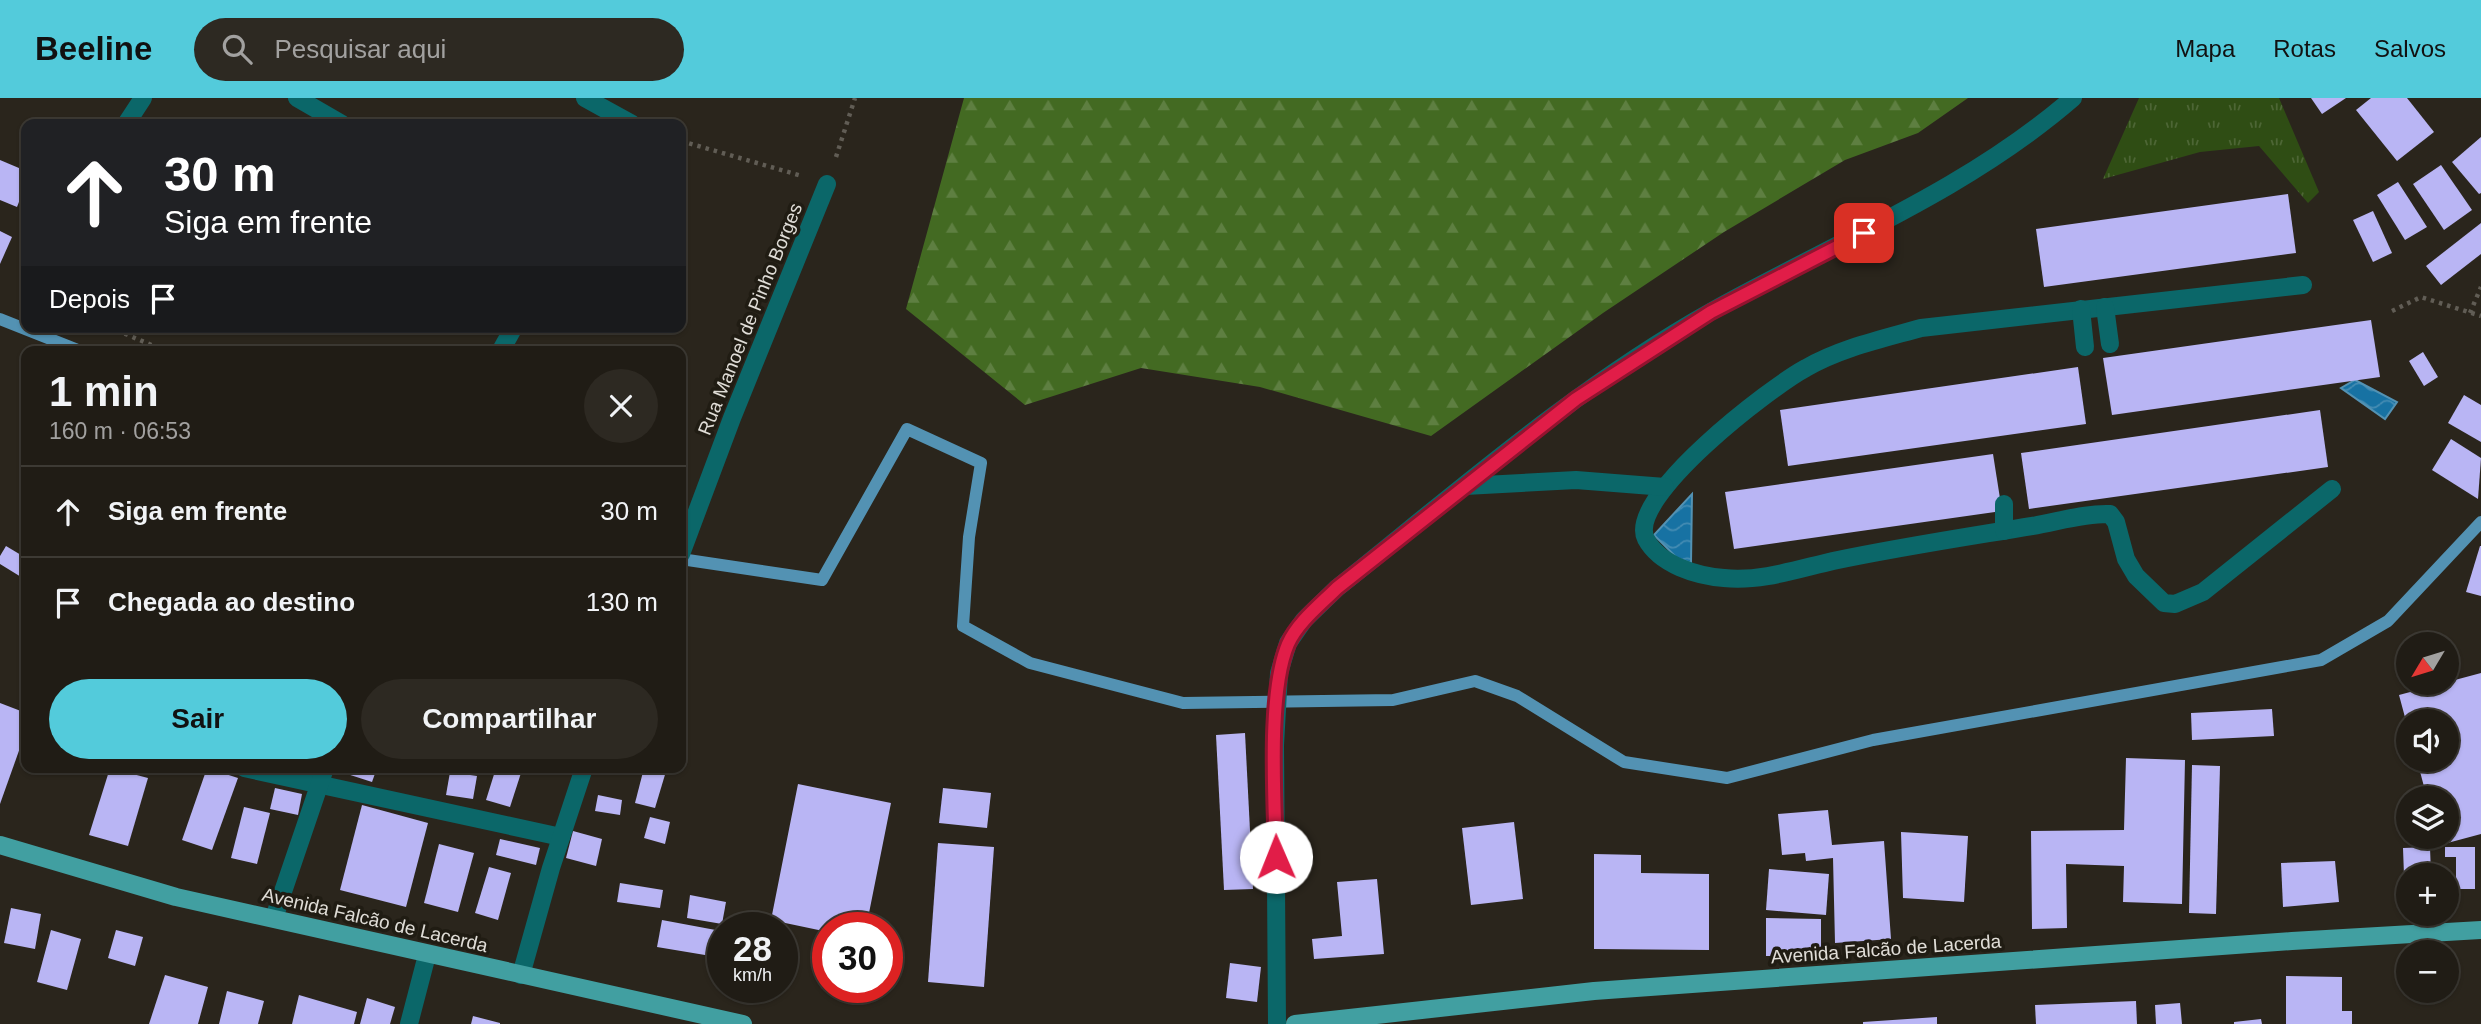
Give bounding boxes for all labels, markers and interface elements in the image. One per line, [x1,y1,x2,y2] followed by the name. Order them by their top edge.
[194,18,684,81] search box
[35,30,152,67] text: Beeline
[218,30,256,68] icon: search
[274,34,446,64] text: Pesquisar aqui
[2175,35,2235,62] text: Mapa
[2273,35,2336,62] text: Rotas
[2374,35,2446,62] text: Salvos
[49,147,140,238] icon: ahead
[164,147,276,201] text: 30 m
[694,200,806,438] street label: Rua Manoel de Pinho Borges
[1834,203,1894,263] pin
[164,204,372,240] text: Siga em frente
[1845,214,1883,252] icon: arrive
[144,280,182,318] icon: arrive
[49,284,130,314] text: Depois
[49,368,159,415] text: 1 min
[584,369,658,443] button: close
[49,418,191,444] text: 160 m · 06:53
[49,493,87,531] icon: ahead
[108,496,287,526] text: Siga em frente
[600,496,658,526] text: 30 m
[49,584,87,622] icon: arrive
[108,587,355,617] text: Chegada ao destino
[586,587,658,617] text: 130 m
[2396,632,2459,695] north arrow
[2396,632,2459,1003] map controls
[49,679,347,759] button: Sair
[361,679,658,759] button: Compartilhar
[2396,709,2459,772] button: sound
[2396,786,2459,849] button: layers
[1239,820,1313,894] position arrow
[2396,863,2459,926] button: +
[260,884,490,956] street label: Avenida Falcão de Lacerda
[812,912,903,1003] speed limit sign: 30
[733,929,772,968] text: 28
[1770,930,2002,968] street label: Avenida Falcão de Lacerda
[2396,940,2459,1003] button: −
[733,965,772,985] text: km/h

